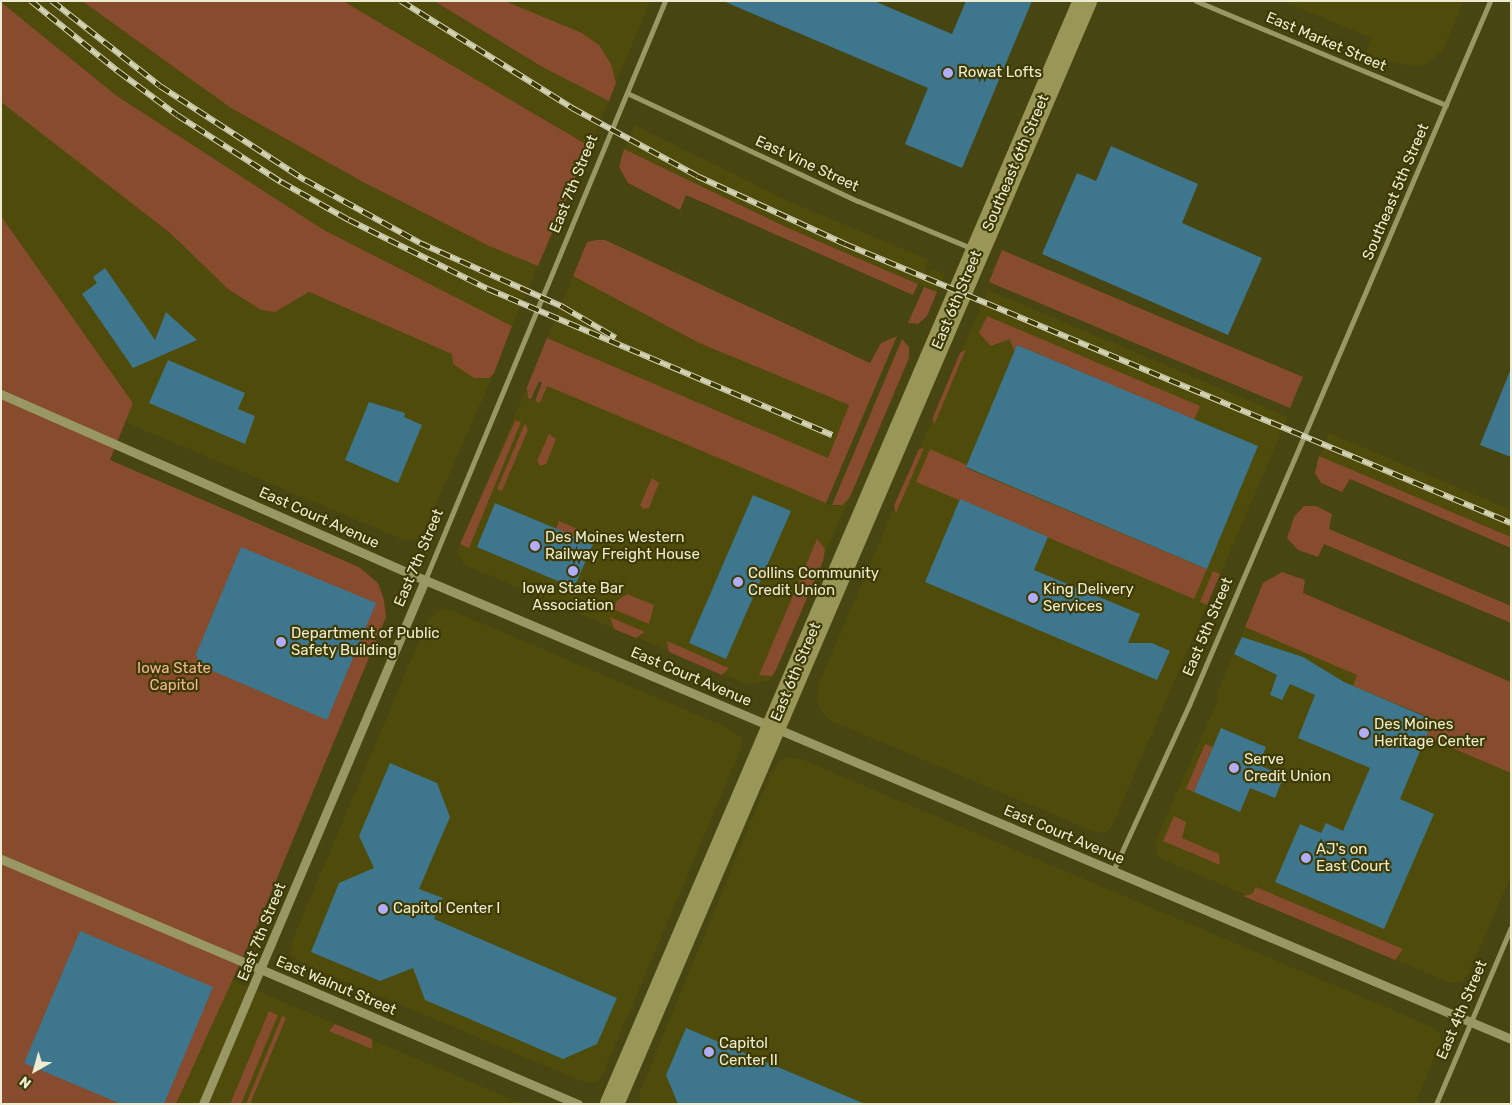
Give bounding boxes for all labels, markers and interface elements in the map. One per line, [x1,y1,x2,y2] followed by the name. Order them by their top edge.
[1263,8,1389,76] street label: East Market Street
[958,64,1042,82] place label: Rowat Lofts
[942,67,954,79] marker: Rowat Lofts
[979,92,1053,234] street label: Southeast 6th Street
[1359,121,1433,263] street label: Southeast 5th Street
[546,132,602,236] street label: East 7th Street
[752,132,862,196] street label: East Vine Street
[928,248,986,352] street label: East 6th Street
[256,483,382,553] street label: East Court Avenue
[390,506,448,610] street label: East 7th Street
[545,528,700,563] place label: Des Moines Western Railway Freight House
[529,540,541,552] marker: Des Moines Western Railway Freight House
[748,564,879,599] place label: Collins Community Credit Union
[567,565,579,577] marker: Iowa State Bar Association
[1179,575,1237,679] street label: East 5th Street
[732,576,744,588] marker: Collins Community Credit Union
[522,579,624,614] place label: Iowa State Bar Association
[1043,580,1134,615] place label: King Delivery Services
[1027,592,1039,604] marker: King Delivery Services
[767,620,825,724] street label: East 6th Street
[291,624,440,659] place label: Department of Public Safety Building
[275,636,287,648] marker: Department of Public Safety Building
[628,643,754,711] street label: East Court Avenue
[137,659,211,694] park label: Iowa State Capitol
[1374,715,1485,750] place label: Des Moines Heritage Center
[1358,727,1370,739] marker: Des Moines Heritage Center
[1244,750,1331,785] place label: Serve Credit Union
[1228,762,1240,774] marker: Serve Credit Union
[1001,801,1127,869] street label: East Court Avenue
[1316,840,1390,875] place label: AJ's on East Court
[1300,852,1312,864] marker: AJ's on East Court
[234,880,290,984] street label: East 7th Street
[393,900,501,918] place label: Capitol Center I
[377,903,389,915] marker: Capitol Center I
[273,952,399,1020] street label: East Walnut Street
[1433,958,1491,1062] street label: East 4th Street
[719,1034,778,1069] place label: Capitol Center II
[10,1045,60,1095] north arrow
[703,1046,715,1058] marker: Capitol Center II
[16,1072,35,1092] text: N

